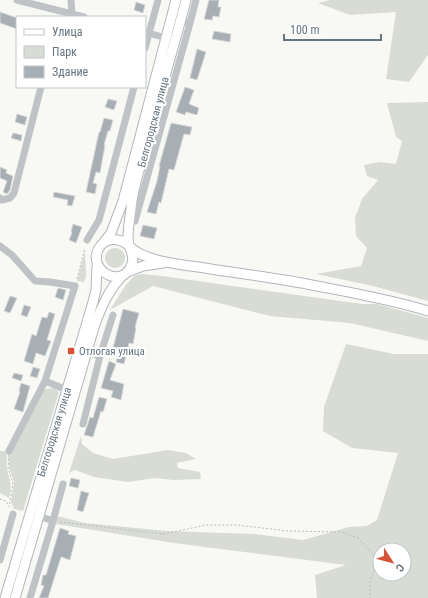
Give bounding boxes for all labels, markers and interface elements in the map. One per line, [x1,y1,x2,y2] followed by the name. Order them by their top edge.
[16,16,146,88] legend
[284,16,381,42] scale bar
[290,23,320,37] text: 100 m
[52,25,83,39] text: Улица
[52,45,77,59] text: Парк
[52,65,89,79] text: Здание
[135,76,172,169] street label: Белгородская улица
[79,345,145,358] place label: Отлогая улица
[66,346,76,356] marker: Отлогая улица
[35,386,74,478] street label: Белгородская улица
[372,542,412,582] north arrow
[393,561,407,574] text: С

